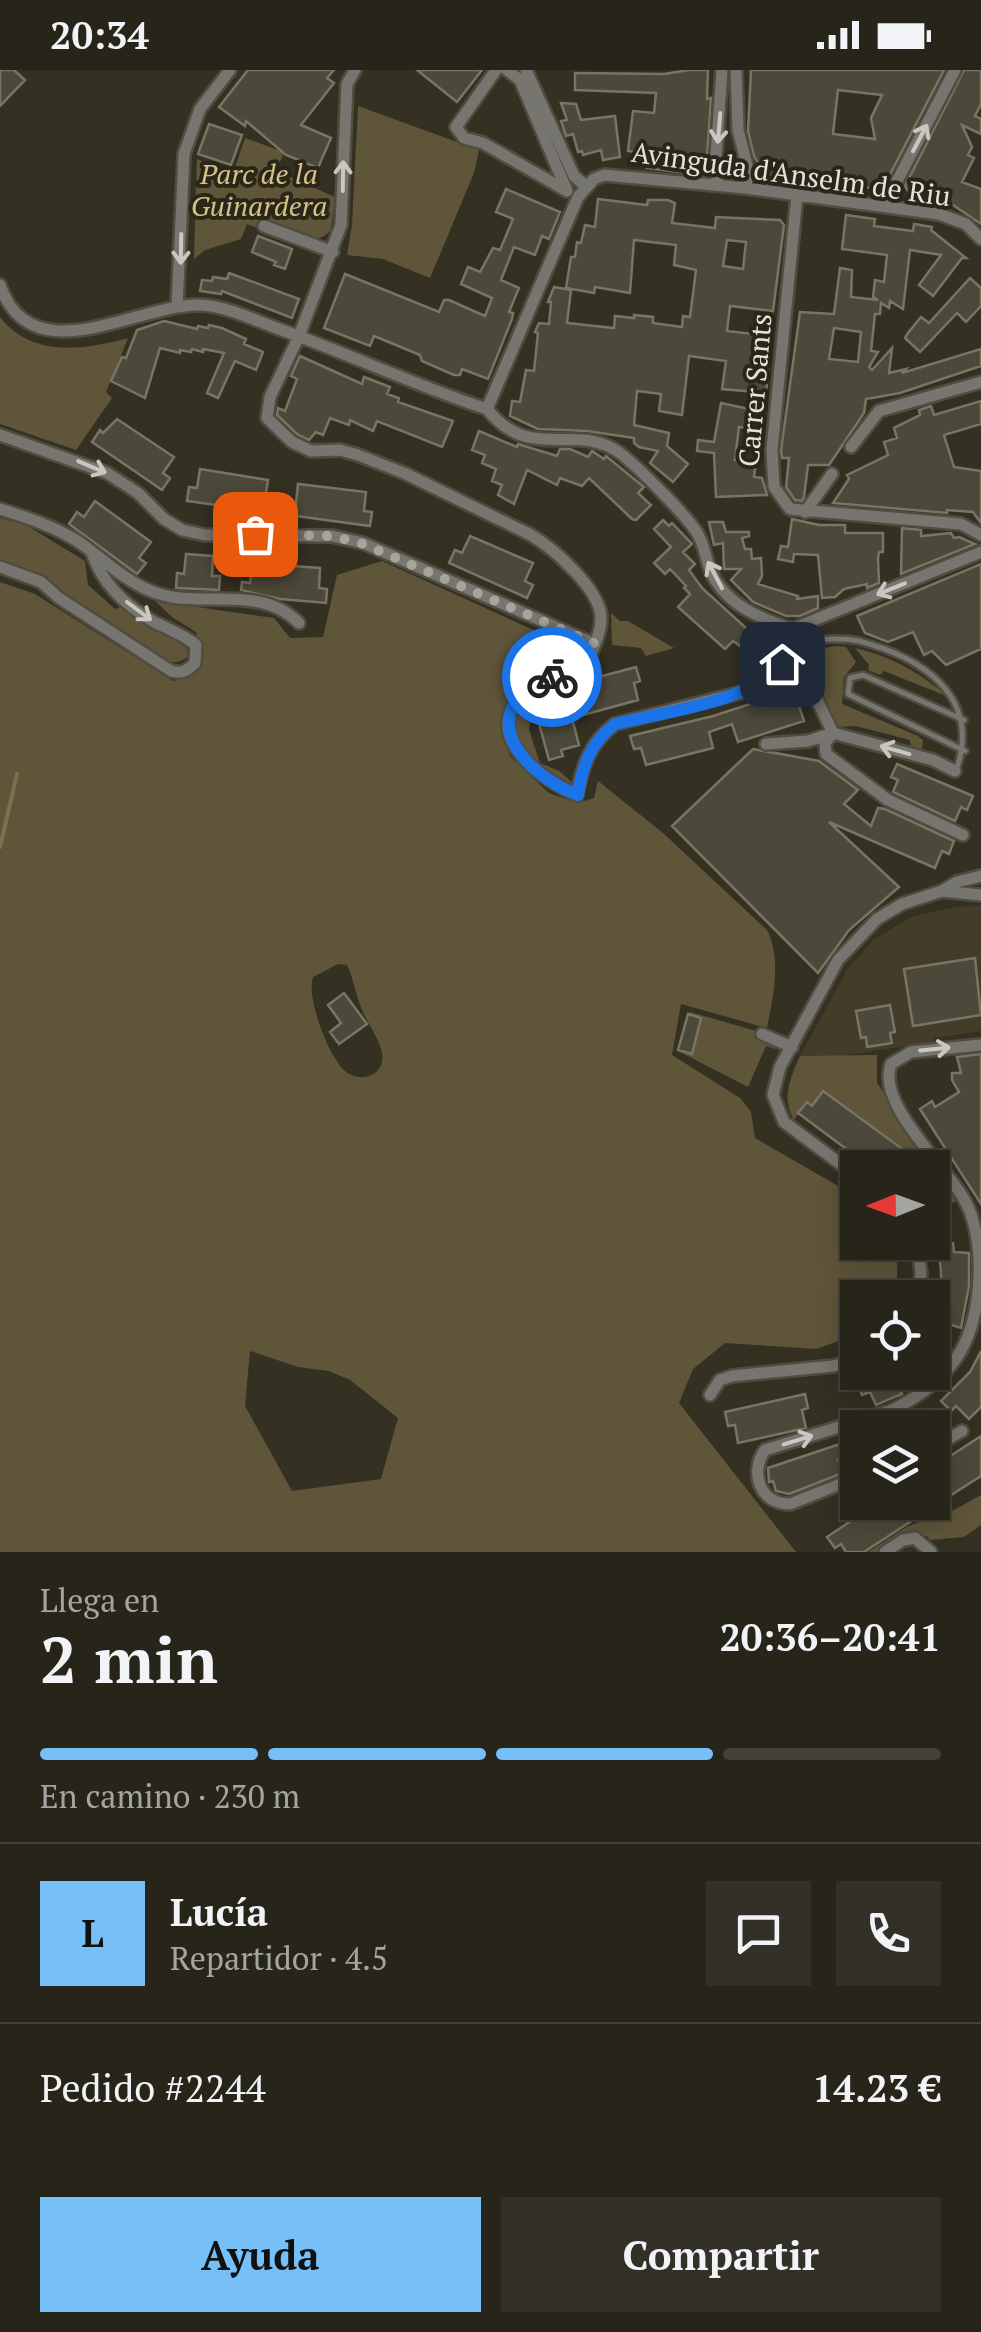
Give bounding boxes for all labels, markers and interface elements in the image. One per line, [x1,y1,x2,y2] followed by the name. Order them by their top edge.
[50,10,149,60] text: 20:34
[709,111,728,143] one-way arrow
[910,123,930,153] one-way arrow
[629,133,953,214] street label: Avinguda d'Anselm de Riu
[191,155,327,224] park label: Parc de la Guinardera
[333,161,352,193] one-way arrow
[172,232,190,264] one-way arrow
[729,312,780,468] street label: Carrer Sants
[76,459,107,477] one-way arrow
[213,492,298,577] pin
[228,507,283,562] icon: bag
[705,561,724,590] one-way arrow
[876,581,907,599] one-way arrow
[125,600,153,621] one-way arrow
[740,622,825,707] pin
[502,627,602,727] courier
[755,637,810,692] icon: home
[525,650,580,705] icon: bike
[880,740,911,758] one-way arrow
[918,1039,950,1058] one-way arrow
[840,1150,950,1260] north arrow
[840,1150,950,1520] map controls
[840,1280,950,1390] button: locate
[840,1410,950,1520] button: layers
[782,1430,813,1448] one-way arrow
[40,1579,159,1621] text: Llega en
[719,1612,941,1662] text: 20:36–20:41
[40,1615,218,1702] text: 2 min
[40,1775,300,1817] text: En camino · 230 m
[706,1881,811,1986] button: chat
[836,1881,941,1986] button: phone
[170,1887,268,1937] text: Lucía
[81,1908,104,1958] text: L
[170,1937,388,1979] text: Repartidor · 4.5
[40,2063,266,2113] text: Pedido #2244
[812,2063,941,2113] text: 14.23 €
[40,2197,481,2312] button: Ayuda
[501,2197,941,2312] button: Compartir

